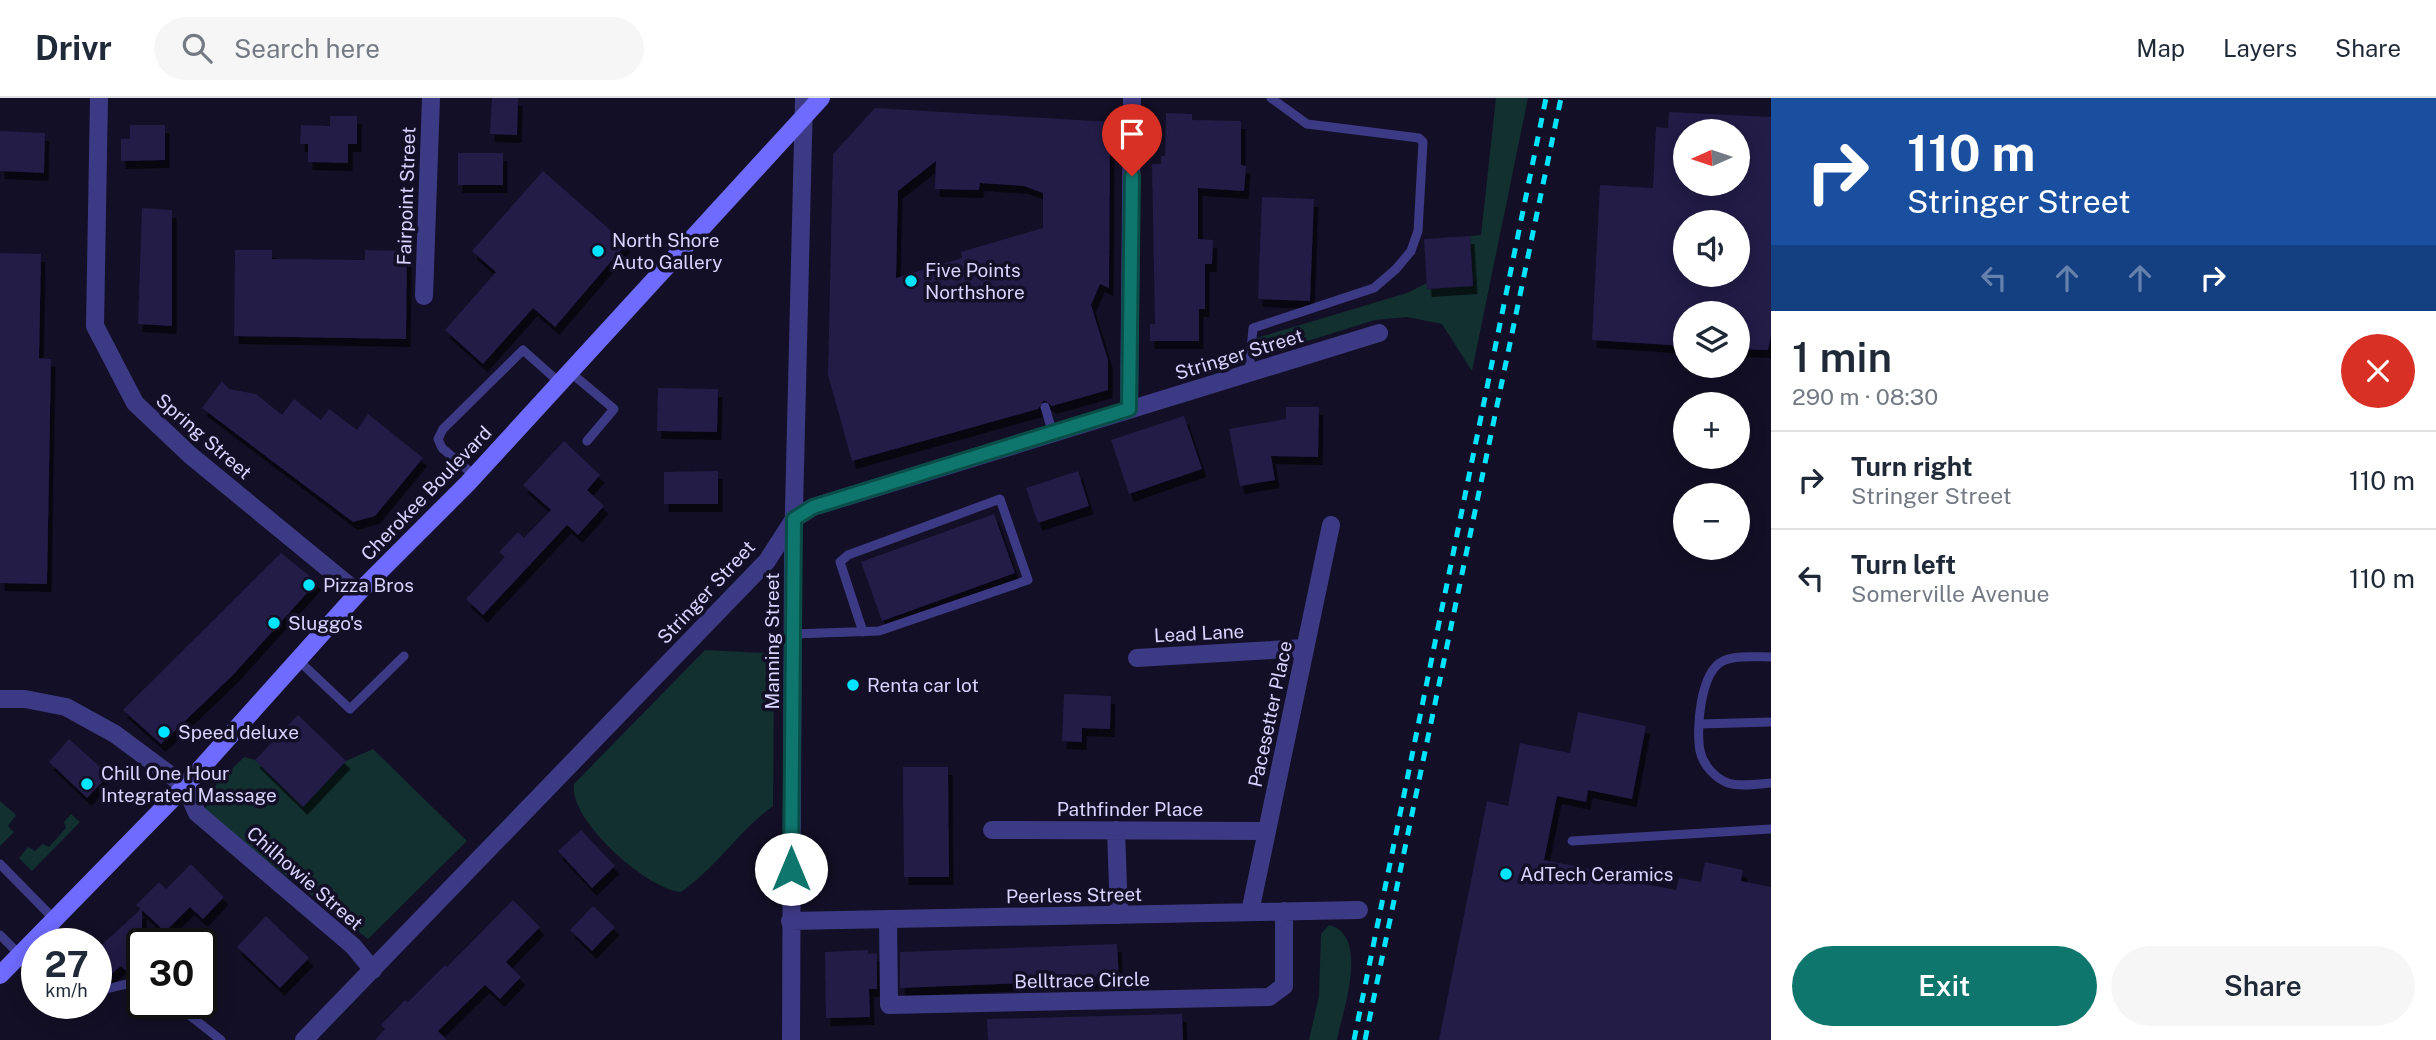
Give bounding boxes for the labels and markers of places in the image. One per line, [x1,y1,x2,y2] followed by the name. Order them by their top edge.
[1102,104,1162,176] pin
[612,229,723,273] place label: North Shore Auto Gallery
[590,243,606,259] marker: North Shore Auto Gallery
[925,259,1025,303] place label: Five Points Northshore
[903,273,919,289] marker: Five Points Northshore
[323,574,414,596] place label: Pizza Bros
[301,577,317,593] marker: Pizza Bros
[288,612,363,634] place label: Sluggo's
[266,615,282,631] marker: Sluggo's
[867,674,979,696] place label: Renta car lot
[845,677,861,693] marker: Renta car lot
[178,721,299,743] place label: Speed deluxe
[156,724,172,740] marker: Speed deluxe
[101,762,277,806] place label: Chill One Hour Integrated Massage
[79,776,95,792] marker: Chill One Hour Integrated Massage
[1520,863,1674,885] place label: AdTech Ceramics
[1498,866,1514,882] marker: AdTech Ceramics

